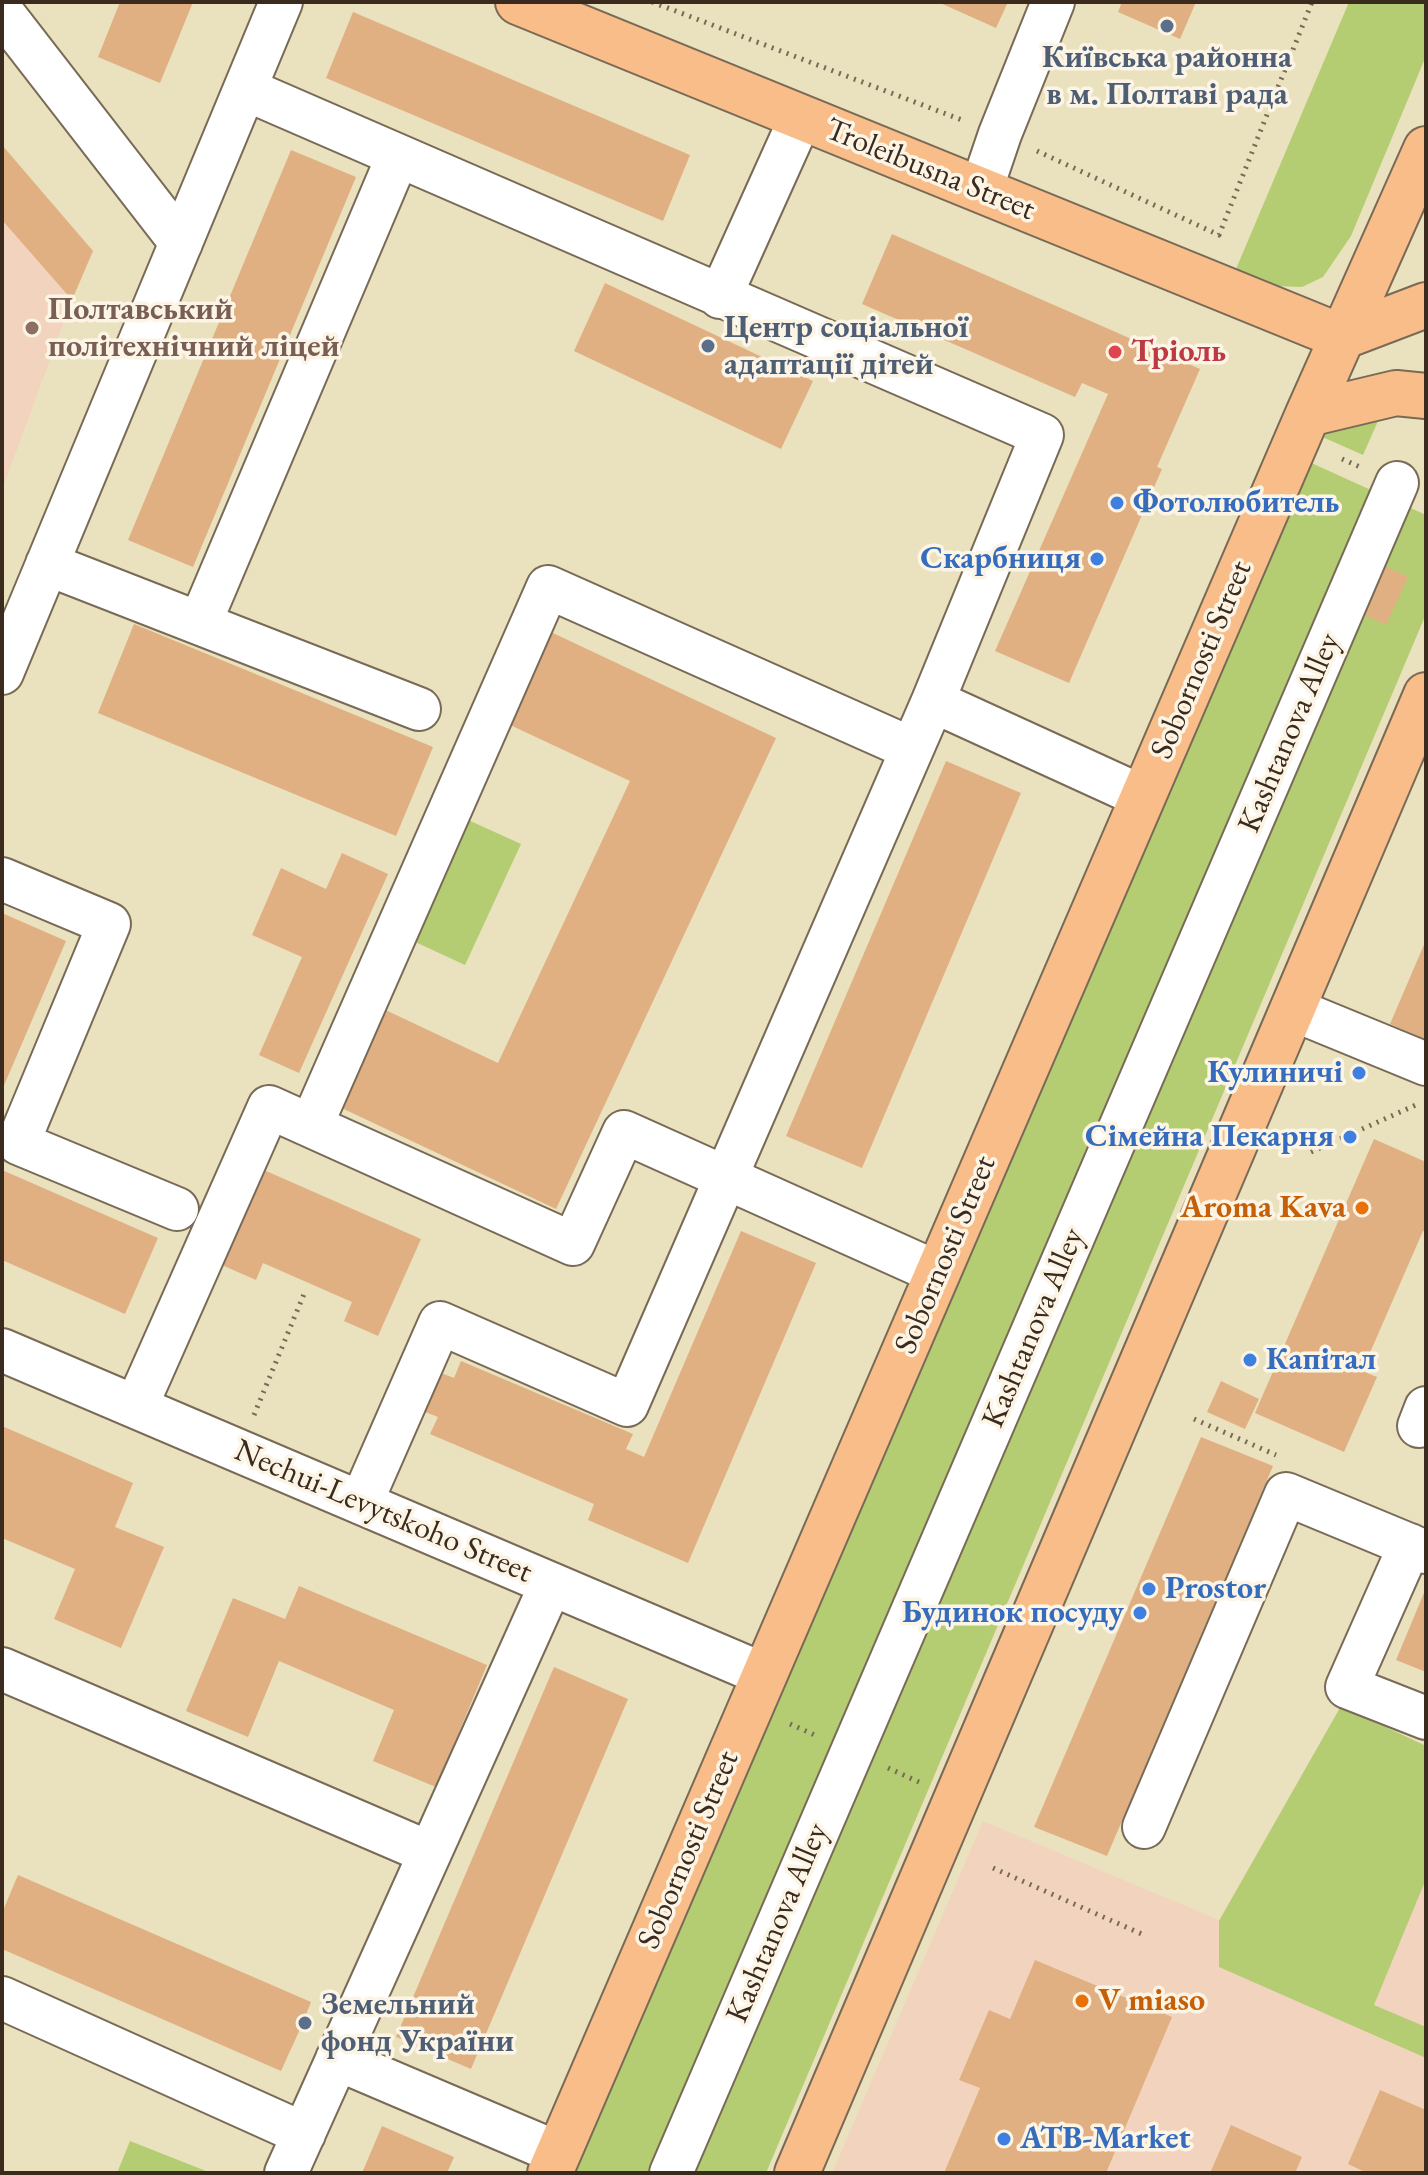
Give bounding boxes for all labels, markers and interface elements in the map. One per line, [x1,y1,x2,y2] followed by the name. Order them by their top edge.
[1158,17,1176,35] marker: Київська районна в м. Полтаві рада
[1042,39,1292,114] place label: Київська районна в м. Полтаві рада
[820,111,1040,229] street label: Troleibusna Street
[48,291,339,366] place label: Полтавський політехнічний ліцей
[724,309,968,384] place label: Центр соціальної адаптації дітей
[23,319,41,337] marker: Полтавський політехнічний ліцей
[1131,333,1226,371] place label: Тріоль
[699,337,717,355] marker: Центр соціальної адаптації дітей
[1106,343,1124,361] marker: Тріоль
[1133,484,1340,522] place label: Фотолюбитель
[1108,494,1126,512] marker: Фотолюбитель
[920,540,1081,578] place label: Скарбниця
[1088,550,1106,568] marker: Скарбниця
[1143,555,1261,765] street label: Sobornosti Street
[1231,627,1349,839] street label: Kashtanova Alley
[1208,1054,1343,1092] place label: Кулиничі
[1350,1064,1368,1082] marker: Кулиничі
[1085,1118,1334,1156] place label: Сімейна Пекарня
[1341,1128,1359,1146] marker: Сімейна Пекарня
[887,1150,1005,1360] street label: Sobornosti Street
[1180,1189,1346,1227] place label: Aroma Kava
[1353,1199,1371,1217] marker: Aroma Kava
[975,1222,1093,1434] street label: Kashtanova Alley
[1266,1341,1376,1379] place label: Капітал
[1241,1351,1259,1369] marker: Капітал
[228,1432,538,1592] street label: Nechui-Levytskoho Street
[1165,1570,1266,1608] place label: Prostor
[1140,1580,1158,1598] marker: Prostor
[902,1594,1124,1632] place label: Будинок посуду
[1131,1604,1149,1622] marker: Будинок посуду
[630,1745,748,1955] street label: Sobornosti Street
[719,1817,837,2029] street label: Kashtanova Alley
[1098,1982,1205,2020] place label: V miaso
[321,1986,514,2061] place label: Земельний фонд України
[1073,1992,1091,2010] marker: V miaso
[296,2014,314,2032] marker: Земельний фонд України
[1020,2120,1191,2158] place label: ATB-Market
[995,2130,1013,2148] marker: ATB-Market

